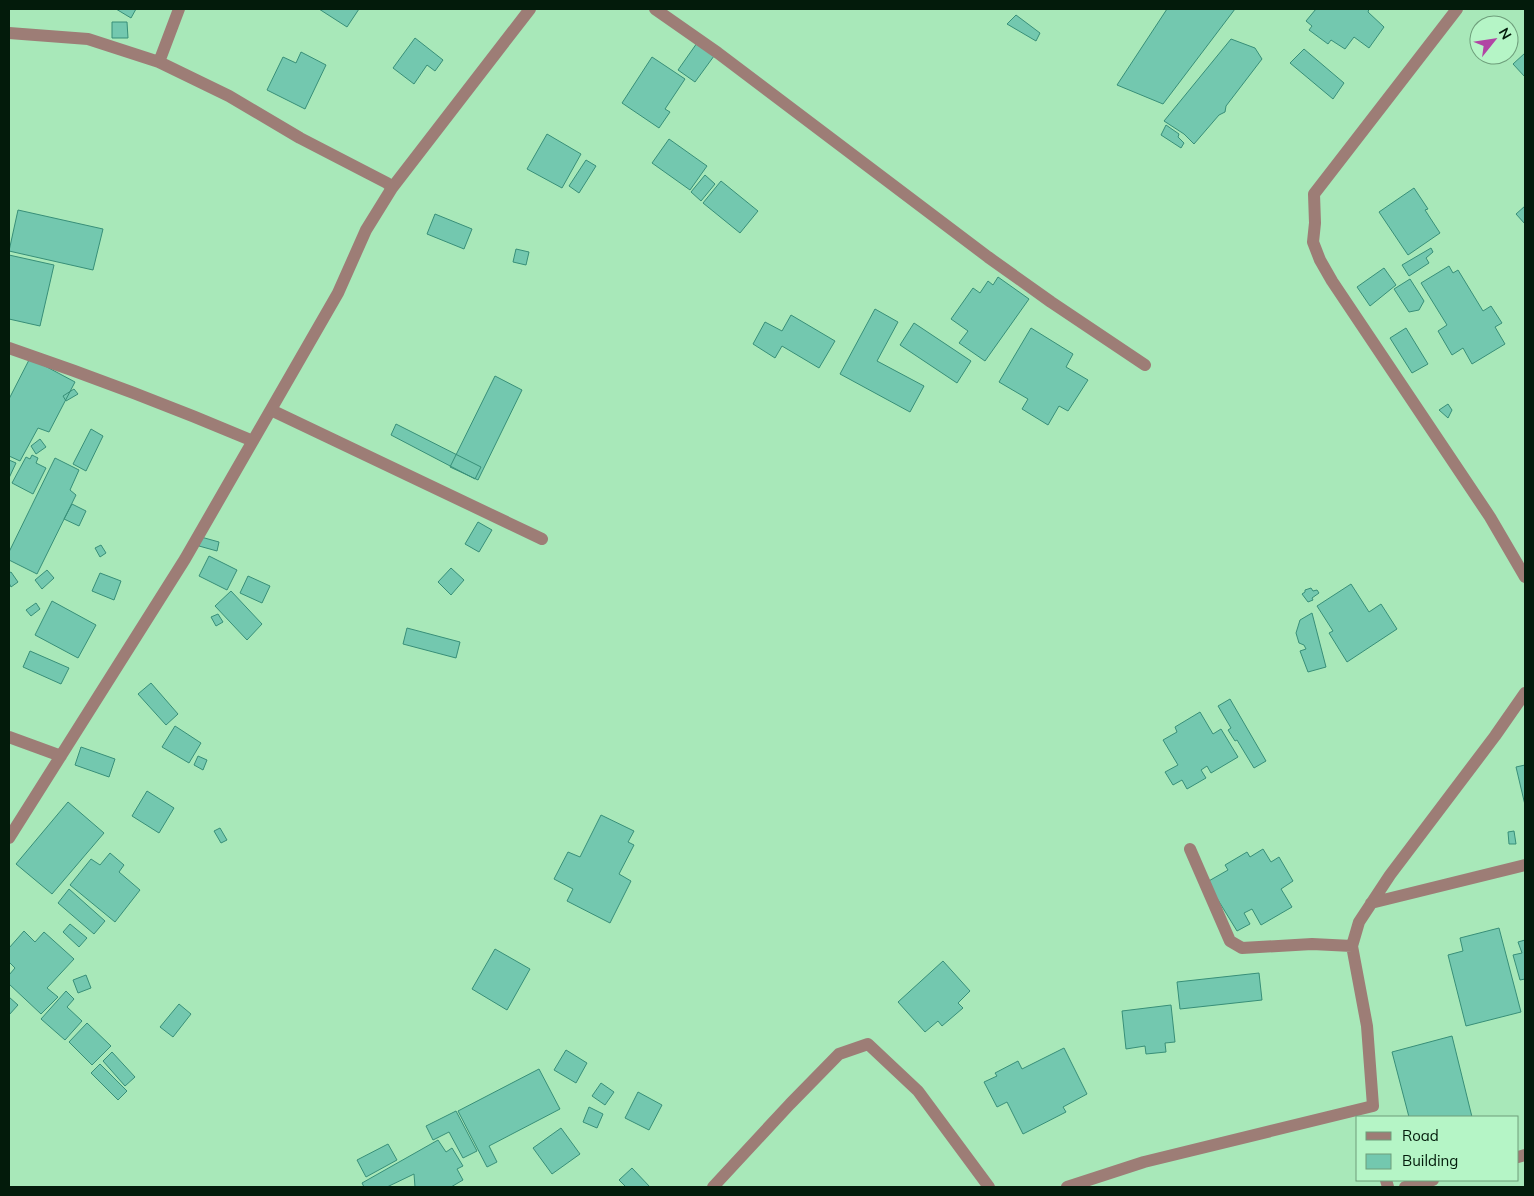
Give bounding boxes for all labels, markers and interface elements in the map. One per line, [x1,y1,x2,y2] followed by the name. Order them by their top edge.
[1469,15,1519,65] north arrow
[1495,24,1516,43] text: N
[1356,1116,1519,1181] legend
[1402,1126,1439,1145] text: Road
[1402,1151,1458,1170] text: Building

